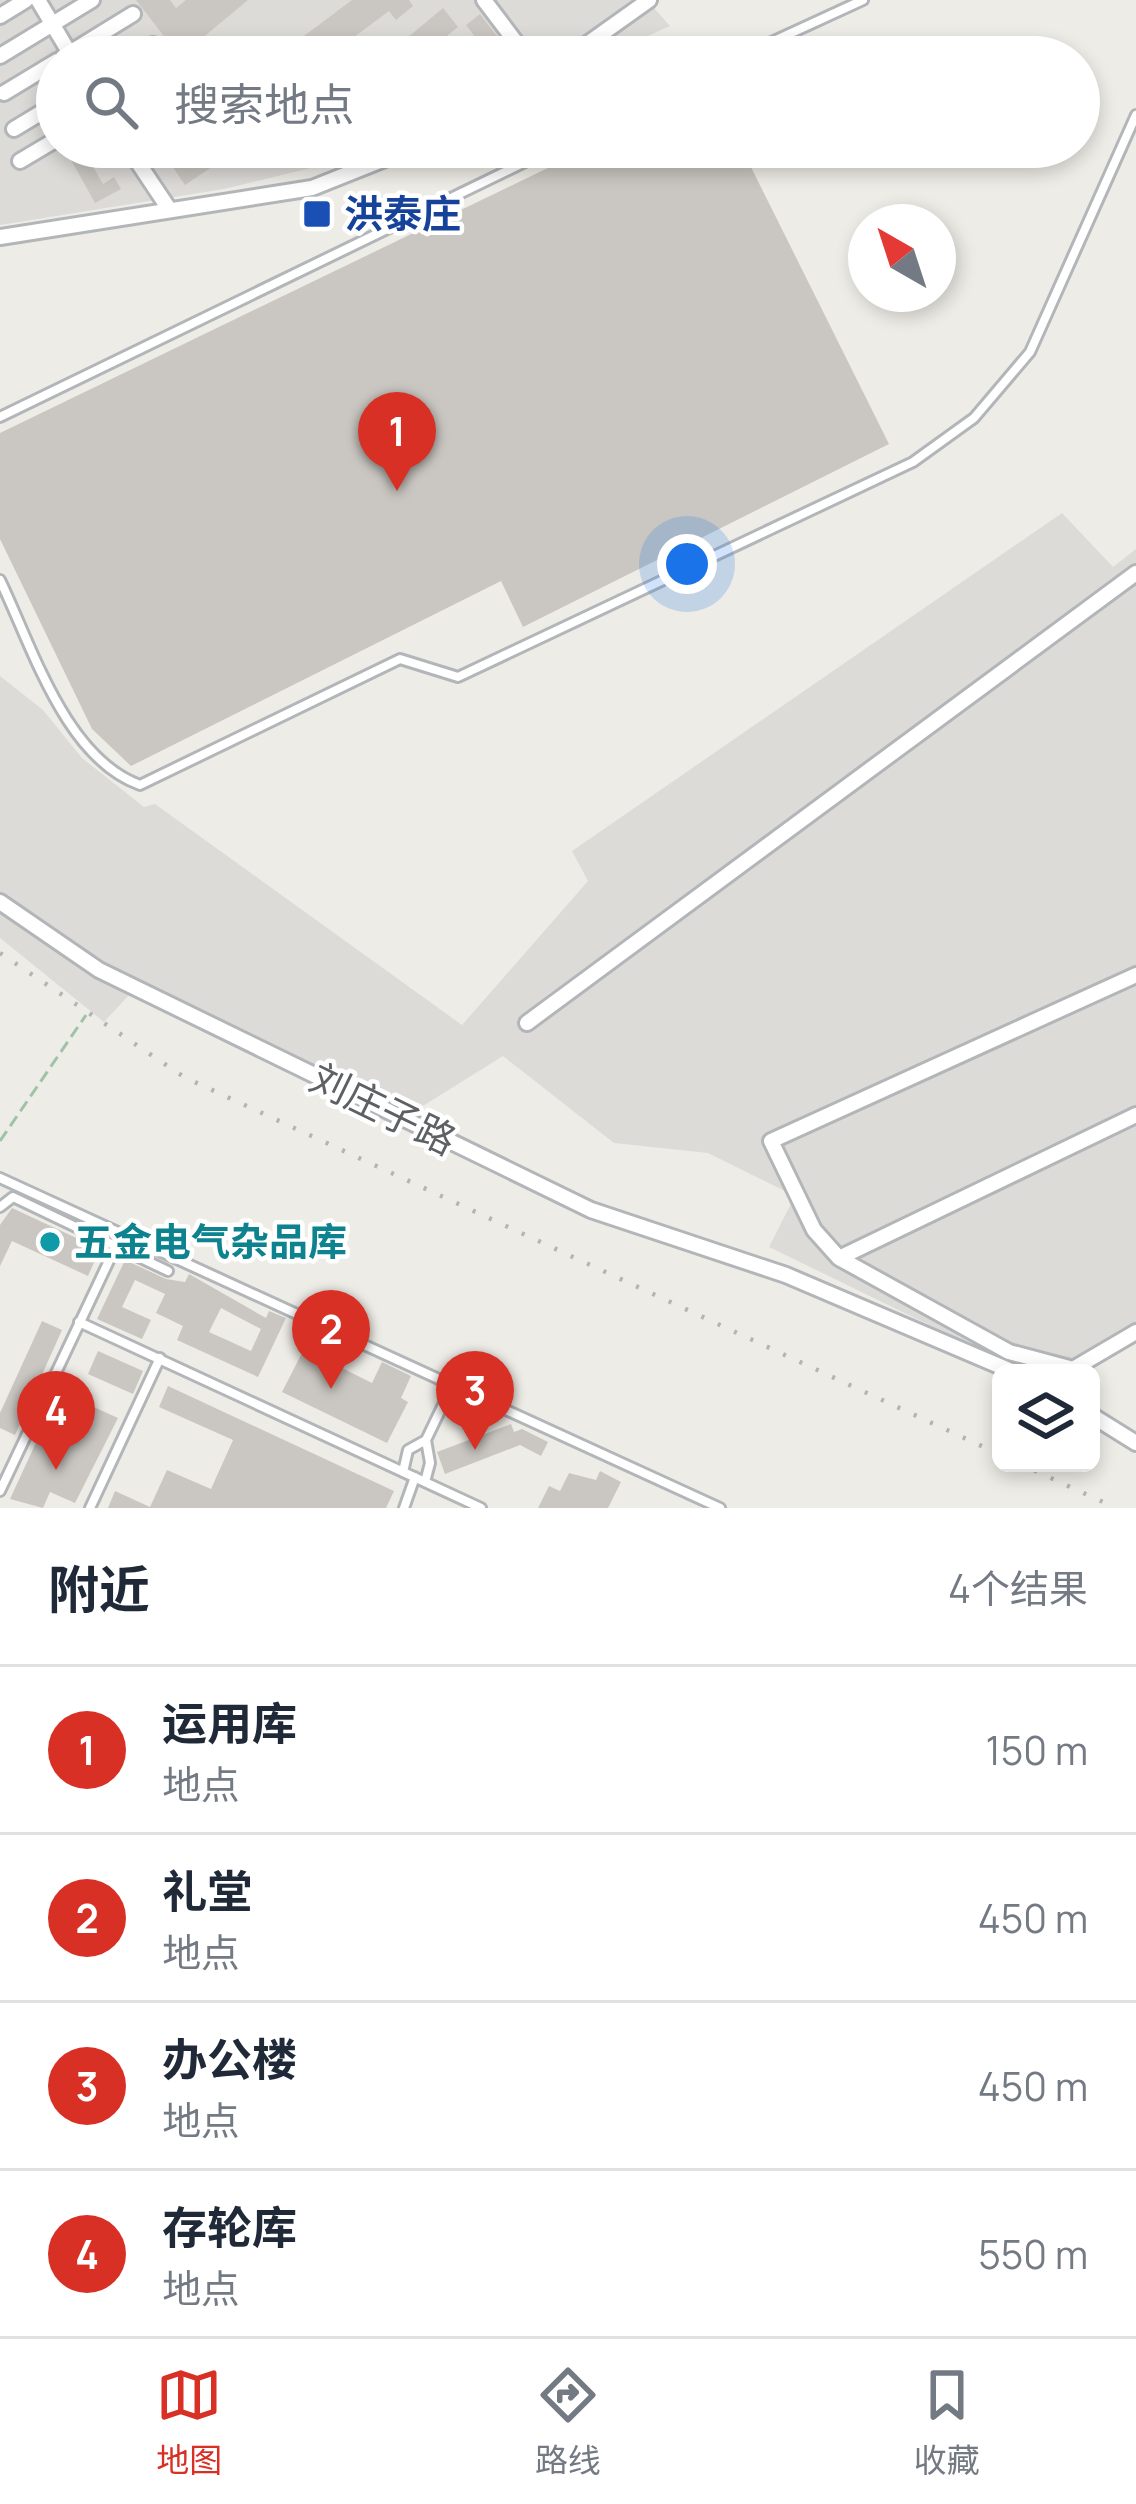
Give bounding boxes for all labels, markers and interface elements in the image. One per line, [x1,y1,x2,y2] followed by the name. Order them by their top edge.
[36,36,1100,168] search box
[78,69,144,135] icon: search
[174,73,354,135] text: 搜索地点
[344,186,461,240] place label: 洪泰庄
[301,198,333,230] marker: 洪泰庄
[848,204,956,312] north arrow
[358,392,436,491] pin: 1
[657,534,717,594] your location
[301,1050,465,1167] street label: 刘庄子路
[74,1214,347,1268] place label: 五金电气杂品库
[37,1229,63,1255] marker: 五金电气杂品库
[292,1290,370,1389] pin: 2
[436,1351,514,1450] pin: 3
[992,1364,1100,1472] map controls
[992,1364,1100,1472] button: layers
[17,1371,95,1470] pin: 4
[48,1554,150,1623] text: 附近
[948,1561,1088,1615] text: 4个结果
[162,1692,297,1754] text: 运用库
[78,1723,96,1777] text: 1
[986,1723,1088,1777] text: 150 m
[162,1757,240,1811] text: 地点
[162,1860,252,1922] text: 礼堂
[75,1891,99,1945] text: 2
[978,1891,1088,1945] text: 450 m
[162,1925,240,1979] text: 地点
[162,2028,297,2090] text: 办公楼
[76,2059,98,2113] text: 3
[978,2059,1088,2113] text: 450 m
[162,2093,240,2147] text: 地点
[162,2196,297,2258] text: 存轮库
[75,2227,99,2281] text: 4
[978,2227,1088,2281] text: 550 m
[162,2261,240,2315] text: 地点
[156,2362,222,2482] tab: 地图
[535,2362,601,2482] tab: 路线
[914,2362,980,2482] tab: 收藏

